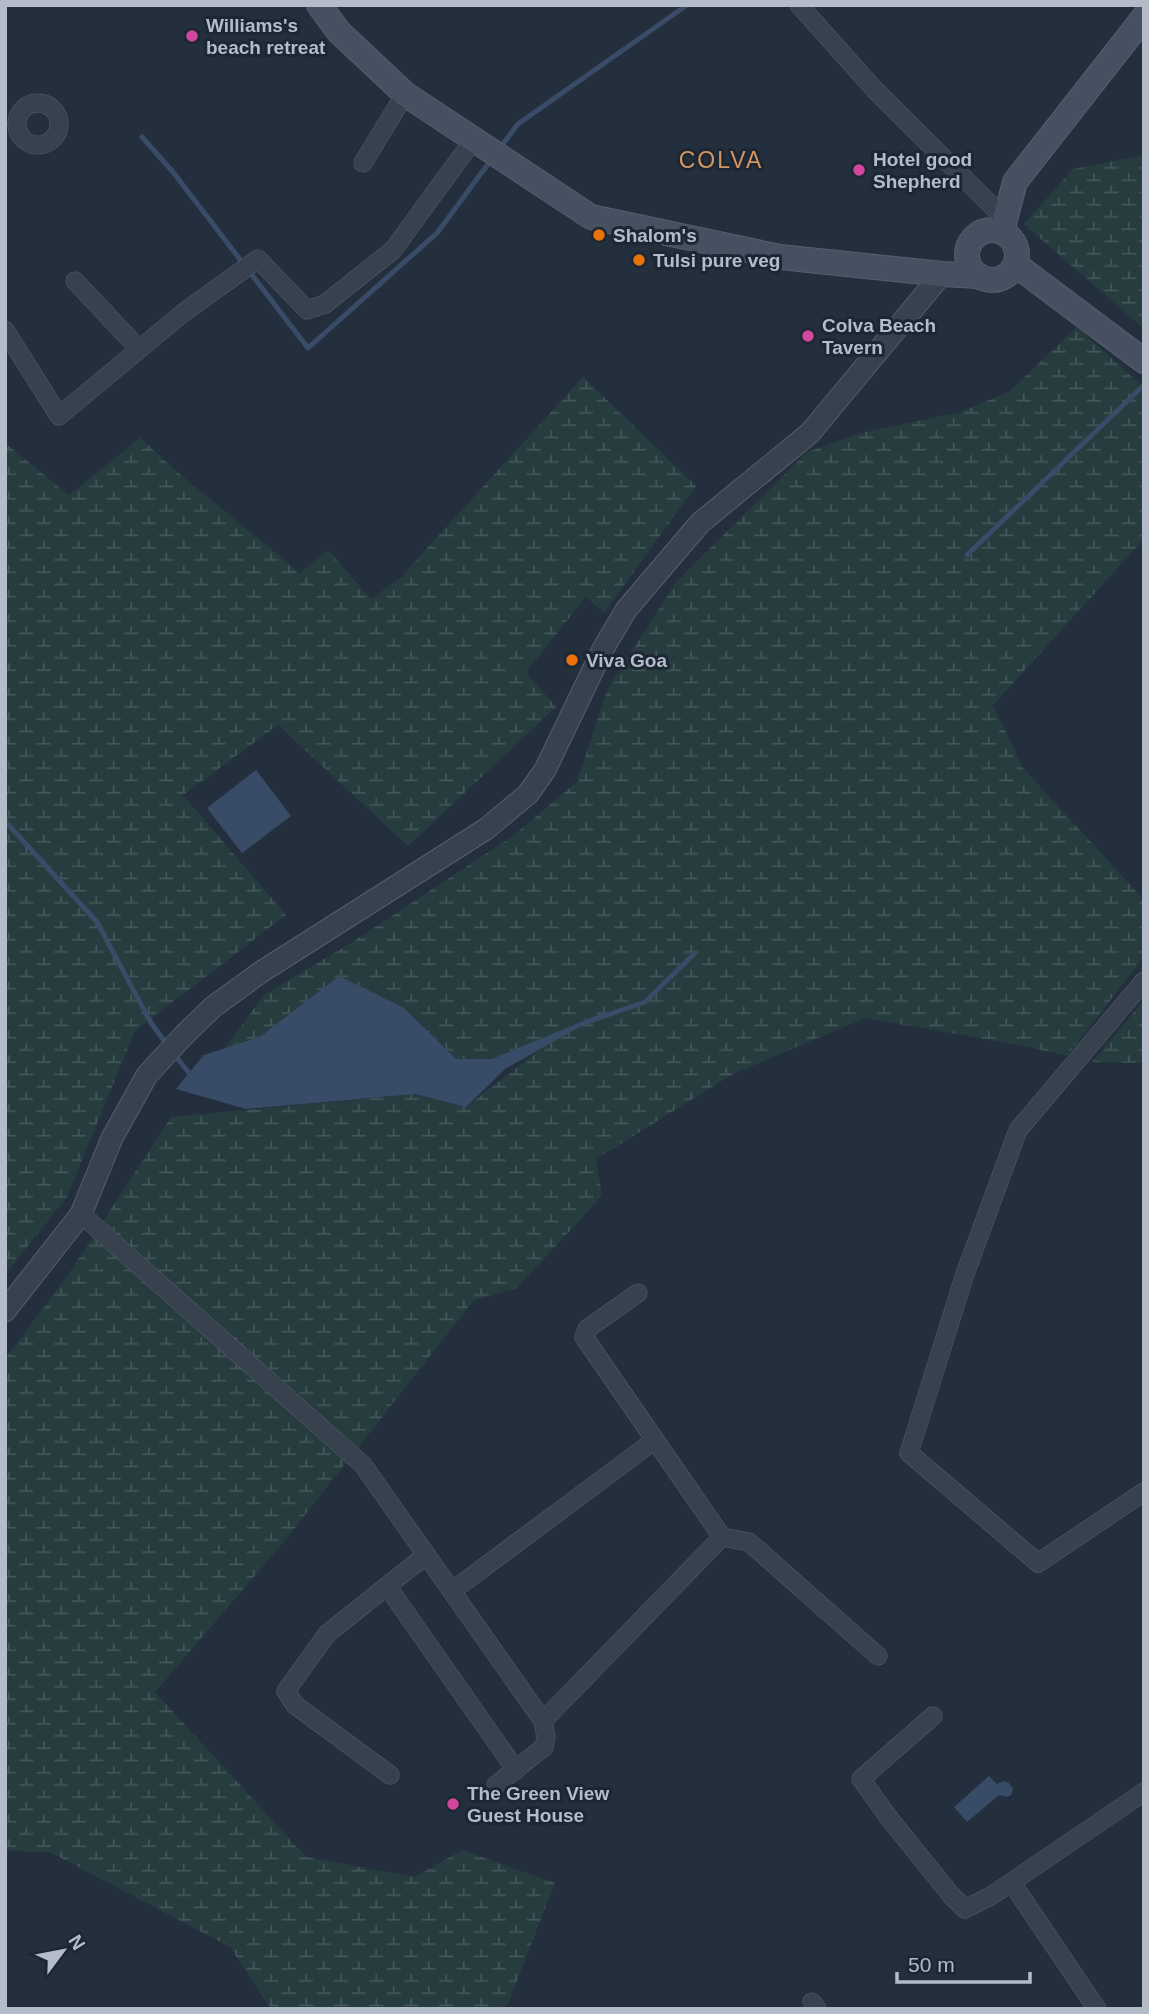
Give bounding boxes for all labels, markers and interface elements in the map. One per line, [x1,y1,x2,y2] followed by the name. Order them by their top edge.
[206,15,326,58] place label: Williams's beach retreat
[184,28,200,44] marker: Williams's beach retreat
[679,147,763,173] district label: COLVA
[873,149,972,192] place label: Hotel good Shepherd
[851,162,867,178] marker: Hotel good Shepherd
[613,225,697,246] place label: Shalom's
[591,227,607,243] marker: Shalom's
[653,250,780,271] place label: Tulsi pure veg
[631,252,647,268] marker: Tulsi pure veg
[822,315,936,358] place label: Colva Beach Tavern
[800,328,816,344] marker: Colva Beach Tavern
[586,650,667,671] place label: Viva Goa
[564,652,580,668] marker: Viva Goa
[467,1783,609,1826] place label: The Green View Guest House
[445,1796,461,1812] marker: The Green View Guest House
[28,1916,98,1986] north arrow
[64,1931,90,1954] text: N
[897,1940,1030,1984] scale bar
[908,1953,955,1976] text: 50 m

